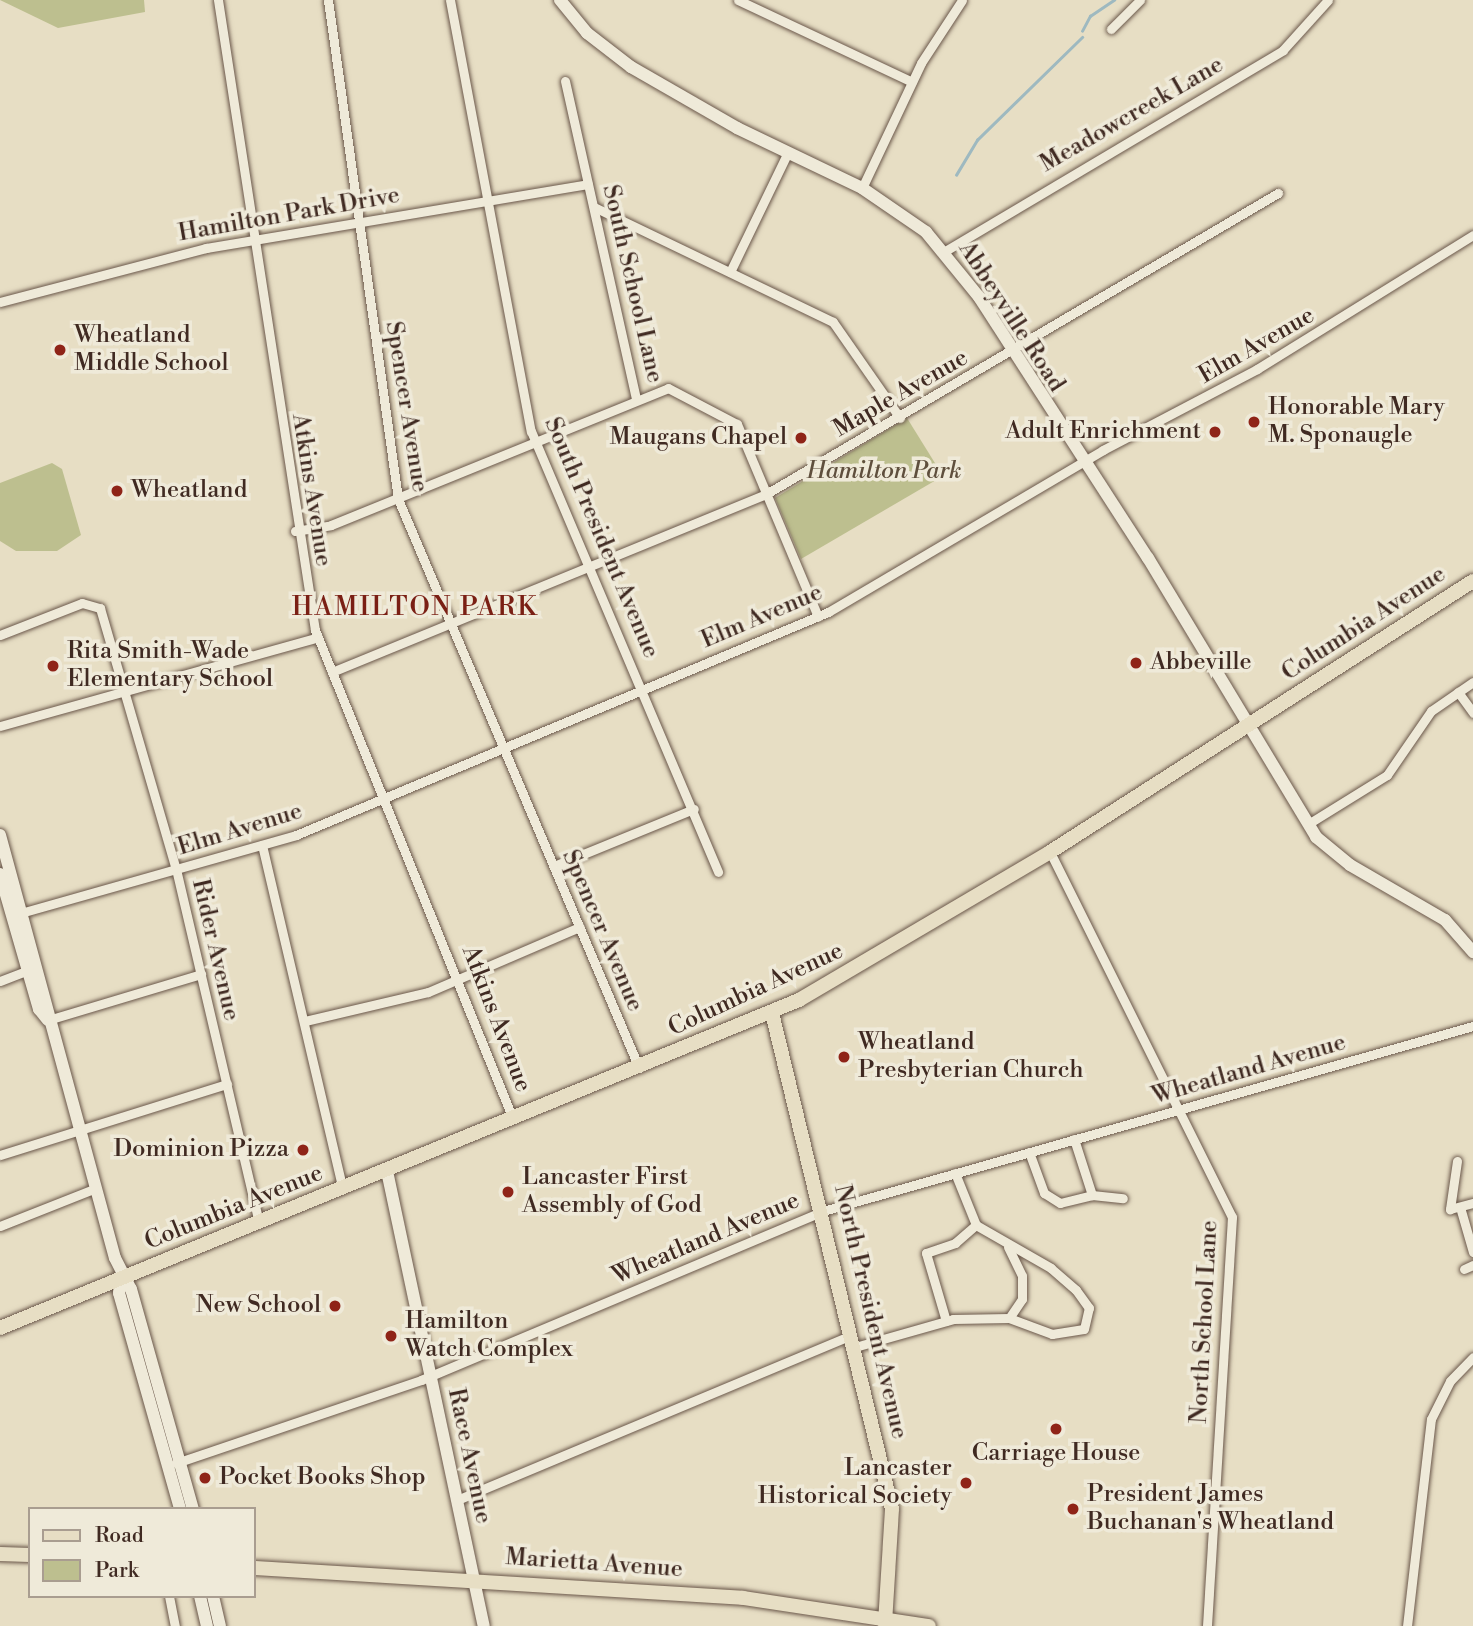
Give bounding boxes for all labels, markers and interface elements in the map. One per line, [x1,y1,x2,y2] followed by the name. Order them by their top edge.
[1035,51,1229,179] street label: Meadowcreek Lane
[176,181,402,249] street label: Hamilton Park Drive
[595,182,669,386] street label: South School Lane
[952,236,1070,398] street label: Abbeyville Road
[1194,301,1320,391] street label: Elm Avenue
[378,319,434,495] street label: Spencer Avenue
[74,322,229,378] place label: Wheatland Middle School
[52,342,68,358] marker: Wheatland Middle School
[829,344,973,444] street label: Maple Avenue
[1268,394,1445,450] place label: Honorable Mary M. Sponaugle
[285,412,337,568] street label: Atkins Avenue
[537,413,665,663] street label: South President Avenue
[1246,414,1262,430] marker: Honorable Mary M. Sponaugle
[1005,418,1201,446] place label: Adult Enrichment
[610,424,787,452] place label: Maugans Chapel
[1207,424,1223,440] marker: Adult Enrichment
[793,430,809,446] marker: Maugans Chapel
[807,458,961,486] park label: Hamilton Park
[131,477,247,505] place label: Wheatland
[109,483,125,499] marker: Wheatland
[1277,560,1451,688] street label: Columbia Avenue
[697,579,827,655] street label: Elm Avenue
[293,592,537,624] district label: HAMILTON PARK
[67,638,273,694] place label: Rita Smith-Wade Elementary School
[1150,649,1252,677] place label: Abbeville
[1128,655,1144,671] marker: Abbeville
[45,658,61,674] marker: Rita Smith-Wade Elementary School
[174,797,306,863] street label: Elm Avenue
[555,846,649,1016] street label: Spencer Avenue
[185,876,245,1024] street label: Rider Avenue
[664,937,848,1043] street label: Columbia Avenue
[455,942,537,1096] street label: Atkins Avenue
[858,1029,1084,1085] place label: Wheatland Presbyterian Church
[1149,1029,1349,1111] street label: Wheatland Avenue
[836,1049,852,1065] marker: Wheatland Presbyterian Church
[113,1136,289,1164] place label: Dominion Pizza
[295,1142,311,1158] marker: Dominion Pizza
[141,1159,327,1257] street label: Columbia Avenue
[522,1164,702,1220] place label: Lancaster First Assembly of God
[827,1182,913,1442] street label: North President Avenue
[500,1184,516,1200] marker: Lancaster First Assembly of God
[608,1187,804,1291] street label: Wheatland Avenue
[1185,1220,1225,1424] street label: North School Lane
[196,1292,321,1320] place label: New School
[327,1298,343,1314] marker: New School
[405,1308,573,1364] place label: Hamilton Watch Complex
[383,1328,399,1344] marker: Hamilton Watch Complex
[441,1386,497,1526] street label: Race Avenue
[1048,1421,1064,1437] marker: Carriage House
[972,1440,1140,1468] place label: Carriage House
[758,1455,952,1511] place label: Lancaster Historical Society
[219,1464,426,1492] place label: Pocket Books Shop
[197,1470,213,1486] marker: Pocket Books Shop
[958,1475,974,1491] marker: Lancaster Historical Society
[1087,1481,1334,1537] place label: President James Buchanan's Wheatland
[1065,1501,1081,1517] marker: President James Buchanan's Wheatland
[28,1507,256,1598] legend
[95,1523,144,1549] text: Road
[504,1543,684,1585] street label: Marietta Avenue
[95,1558,139,1584] text: Park

